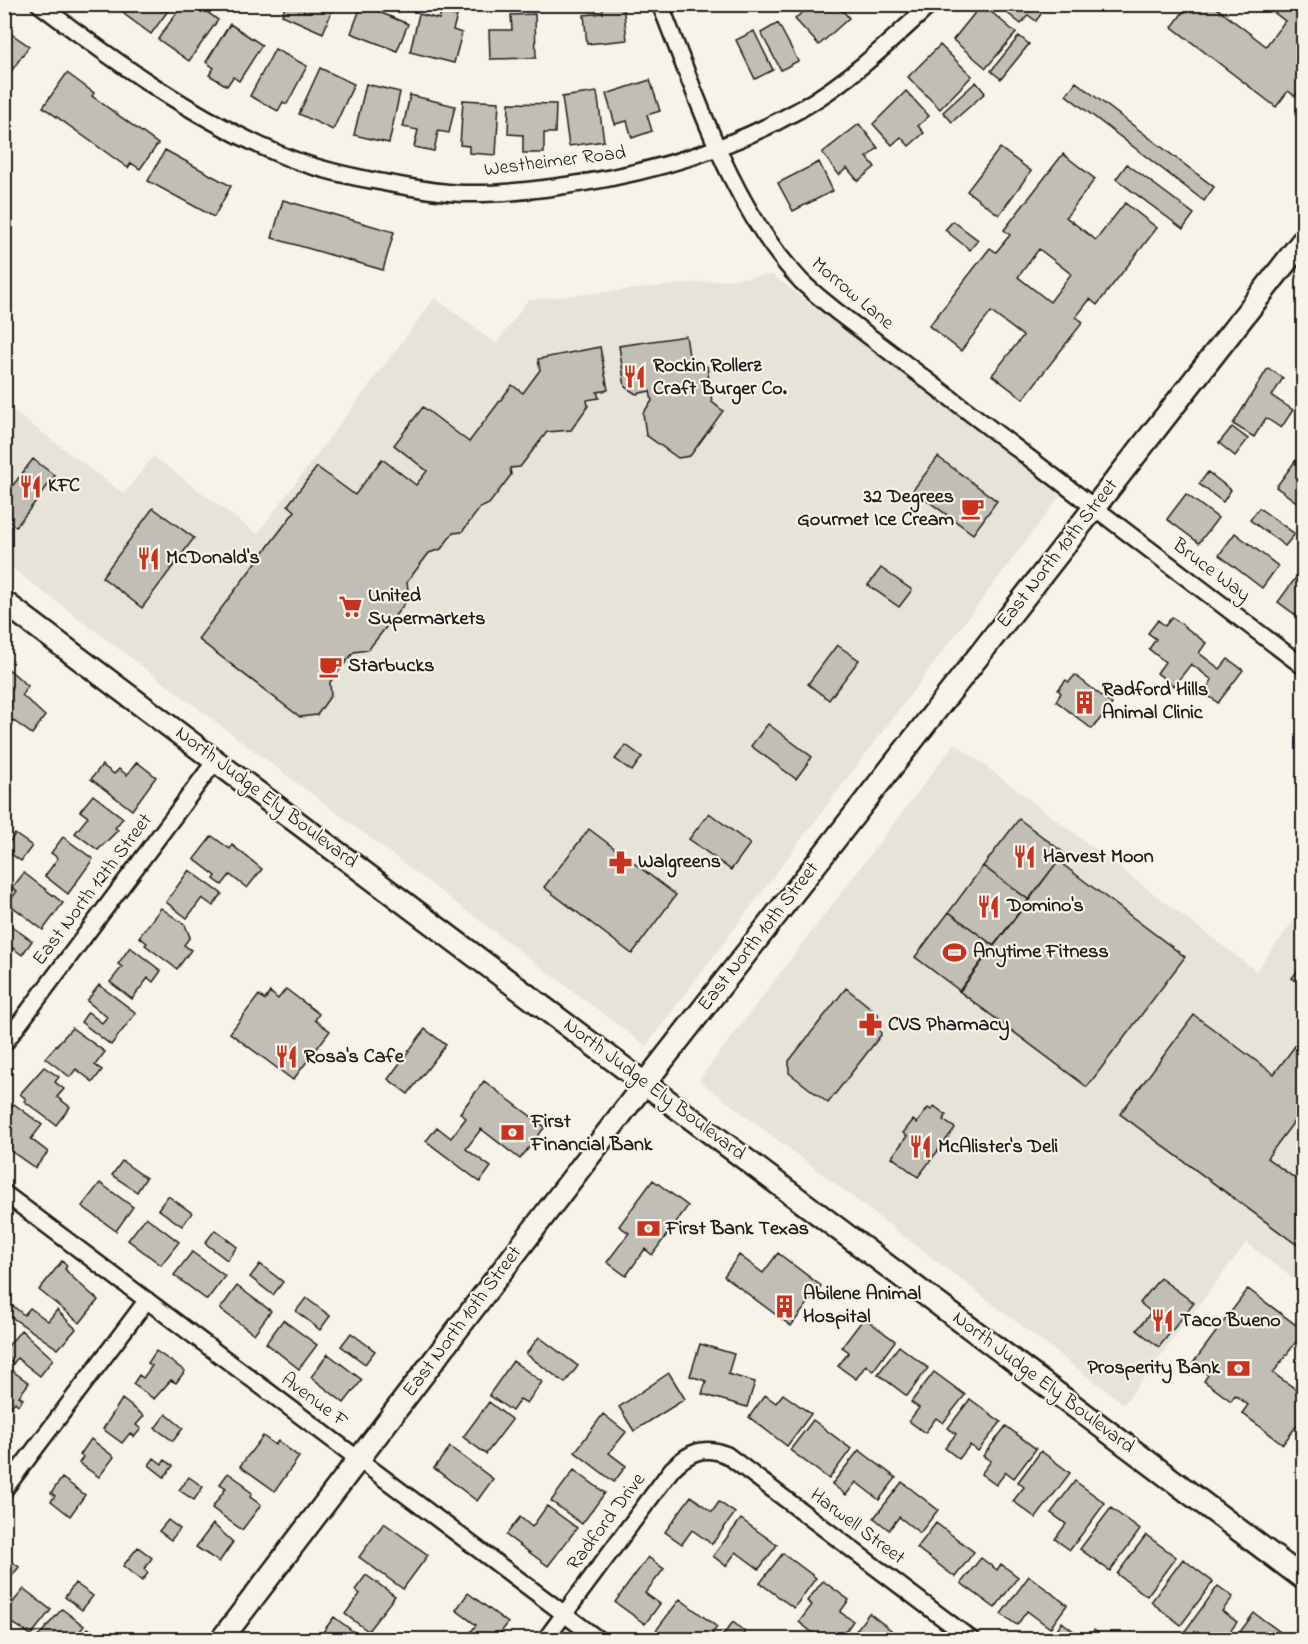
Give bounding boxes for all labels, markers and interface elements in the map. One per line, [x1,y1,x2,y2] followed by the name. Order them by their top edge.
[482,139,628,185] street label: Westheimer Road
[804,251,900,337] street label: Morrow Lane
[653,352,787,405] place label: Rockin Rollerz Craft Burger Co.
[622,364,648,390] restaurant icon: Rockin Rollerz Craft Burger Co.
[48,472,80,501] place label: KFC
[17,473,43,499] restaurant icon: KFC
[990,473,1126,635] street label: East North 10th Street
[797,483,954,535] place label: 32 Degrees Gourmet Ice Cream
[959,496,985,522] cafe icon: 32 Degrees Gourmet Ice Cream
[1165,531,1256,610] street label: Bruce Way
[166,544,260,573] place label: McDonald's
[135,545,161,571] restaurant icon: McDonald's
[368,582,485,634] place label: United Supermarkets
[337,594,363,620] supermarket icon: United Supermarkets
[348,652,434,681] place label: Starbucks
[317,653,343,679] cafe icon: Starbucks
[1102,676,1208,728] place label: Radford Hills Animal Clinic
[1071,689,1097,715] building icon: Radford Hills Animal Clinic
[168,720,363,877] street label: North Judge Ely Boulevard
[26,808,160,972] street label: East North 12th Street
[1043,843,1154,872] place label: Harvest Moon
[1012,844,1038,870] restaurant icon: Harvest Moon
[638,848,721,878] place label: Walgreens
[607,849,633,875] pharmacy icon: Walgreens
[691,856,827,1018] street label: East North 10th Street
[1006,892,1084,921] place label: Domino's
[976,893,1002,919] restaurant icon: Domino's
[973,938,1109,968] place label: Anytime Fitness
[942,939,968,965] sports icon: Anytime Fitness
[888,1011,1009,1041] place label: CVS Pharmacy
[556,1012,751,1169] street label: North Judge Ely Boulevard
[857,1012,883,1038] pharmacy icon: CVS Pharmacy
[304,1043,405,1072] place label: Rosa's Cafe
[273,1044,299,1070] restaurant icon: Rosa's Cafe
[530,1108,654,1160] place label: First Financial Bank
[500,1120,526,1146] bank icon: First Financial Bank
[938,1133,1059,1162] place label: McAlister's Deli
[907,1134,933,1160] restaurant icon: McAlister's Deli
[665,1215,809,1244] place label: First Bank Texas
[635,1216,661,1242] bank icon: First Bank Texas
[396,1240,530,1404] street label: East North 10th Street
[803,1280,921,1332] place label: Abilene Animal Hospital
[772,1293,798,1319] building icon: Abilene Animal Hospital
[945,1305,1140,1462] street label: North Judge Ely Boulevard
[1180,1307,1281,1336] place label: Taco Bueno
[1149,1308,1175,1334] restaurant icon: Taco Bueno
[1087,1354,1221,1384] place label: Prosperity Bank
[1225,1355,1251,1381] bank icon: Prosperity Bank
[274,1366,354,1436] street label: Avenue F
[561,1467,653,1577] street label: Radford Drive
[803,1481,911,1573] street label: Harwell Street

